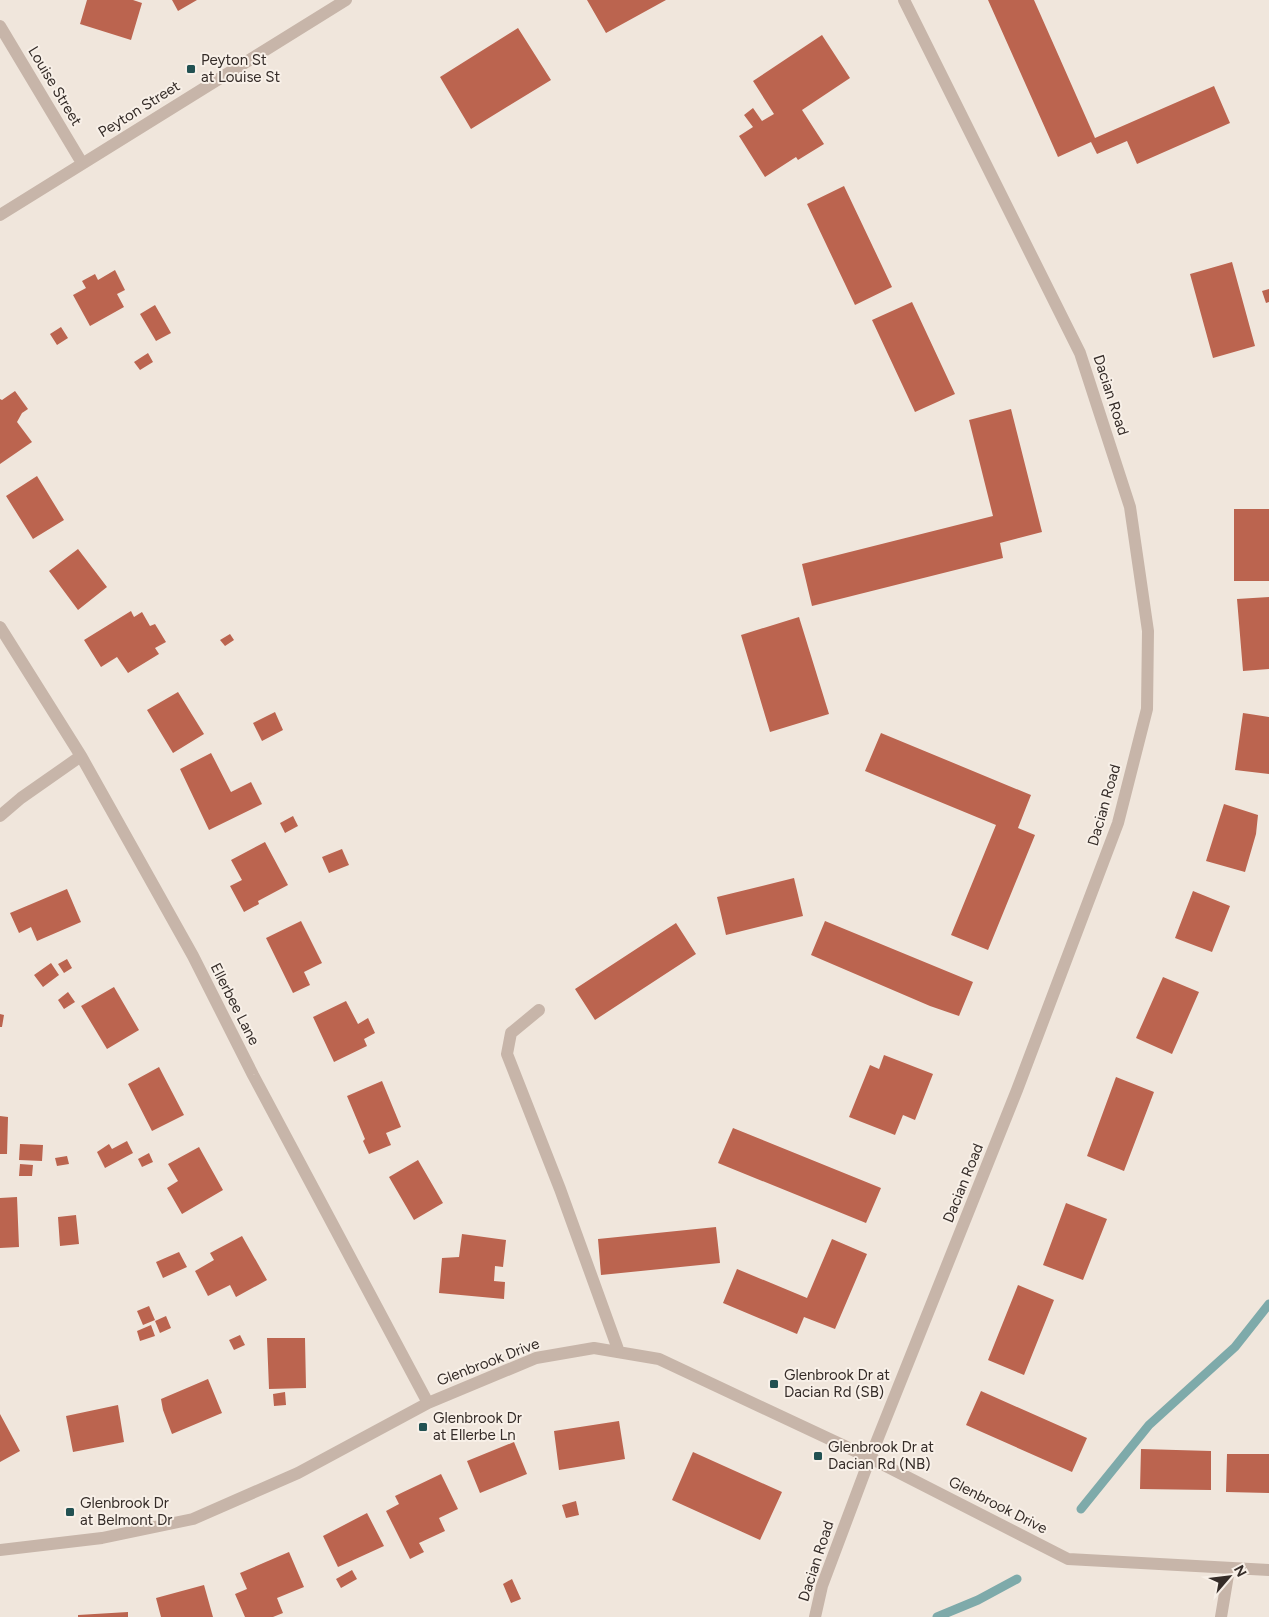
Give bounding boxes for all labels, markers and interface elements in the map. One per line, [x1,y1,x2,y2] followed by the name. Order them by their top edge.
[24,43,86,129] street label: Louise Street
[201,51,280,86] place label: Peyton St at Louise St
[185,63,197,75] marker: Peyton St at Louise St
[95,77,183,141] street label: Peyton Street
[1089,352,1133,438] street label: Dacian Road
[1084,762,1124,848] street label: Dacian Road
[207,960,263,1048] street label: Ellerbee Lane
[939,1141,987,1225] street label: Dacian Road
[434,1334,542,1390] street label: Glenbrook Drive
[784,1366,890,1401] place label: Glenbrook Dr at Dacian Rd (SB)
[768,1378,780,1390] marker: Glenbrook Dr at Dacian Rd (SB)
[433,1409,522,1444] place label: Glenbrook Dr at Ellerbe Ln
[417,1421,429,1433] marker: Glenbrook Dr at Ellerbe Ln
[828,1438,934,1473] place label: Glenbrook Dr at Dacian Rd (NB)
[812,1450,824,1462] marker: Glenbrook Dr at Dacian Rd (NB)
[946,1472,1050,1538] street label: Glenbrook Drive
[80,1494,172,1529] place label: Glenbrook Dr at Belmont Dr
[64,1506,76,1518] marker: Glenbrook Dr at Belmont Dr
[794,1518,838,1604] street label: Dacian Road
[1204,1552,1254,1602] north arrow
[1230,1562,1250,1580] text: N

